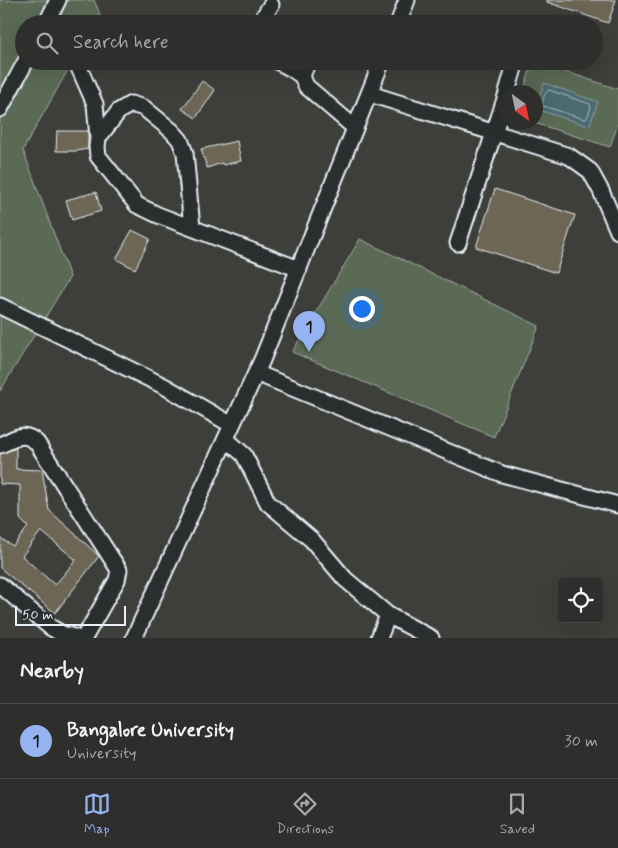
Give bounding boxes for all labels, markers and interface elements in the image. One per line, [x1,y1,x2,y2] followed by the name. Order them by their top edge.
[15,15,603,70] search box
[33,29,61,57] icon: search
[73,30,169,55] text: Search here
[498,85,543,130] north arrow
[349,296,375,322] your location
[293,311,325,352] pin: 1
[558,578,603,623] map controls
[558,578,603,623] button: locate
[15,603,126,626] scale bar
[22,606,53,624] text: 50 m
[20,657,84,685] text: Nearby
[67,718,234,743] text: Bangalore University
[32,731,40,752] text: 1
[565,731,598,752] text: 30 m
[67,743,137,764] text: University
[83,790,111,838] tab: Map
[277,790,334,838] tab: Directions
[500,790,535,838] tab: Saved

